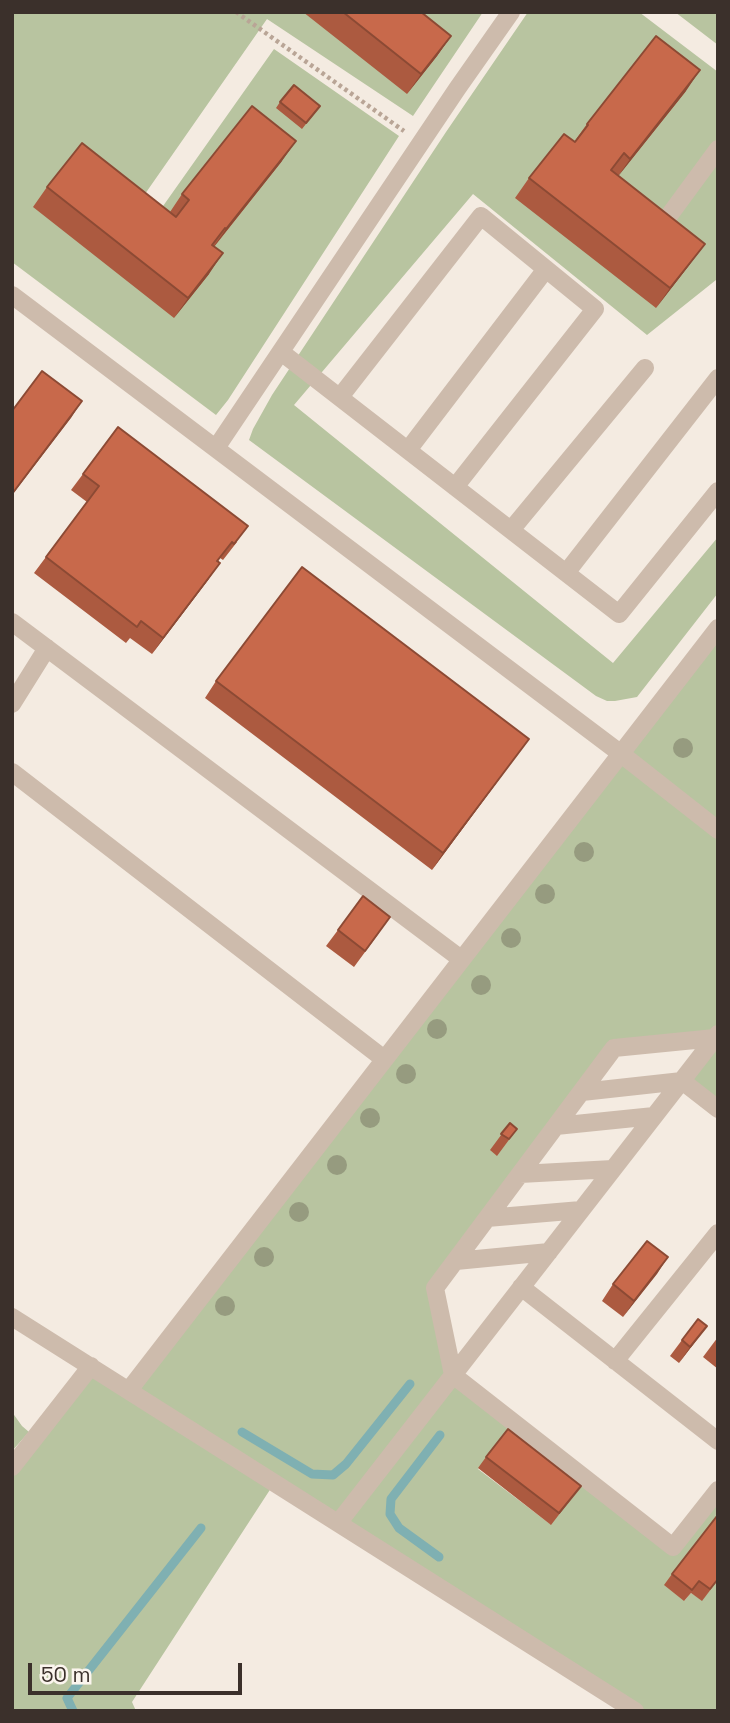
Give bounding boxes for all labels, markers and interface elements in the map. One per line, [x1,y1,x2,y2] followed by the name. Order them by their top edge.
[32,1650,245,1694] scale bar
[41,1661,91,1688] text: 50 m

